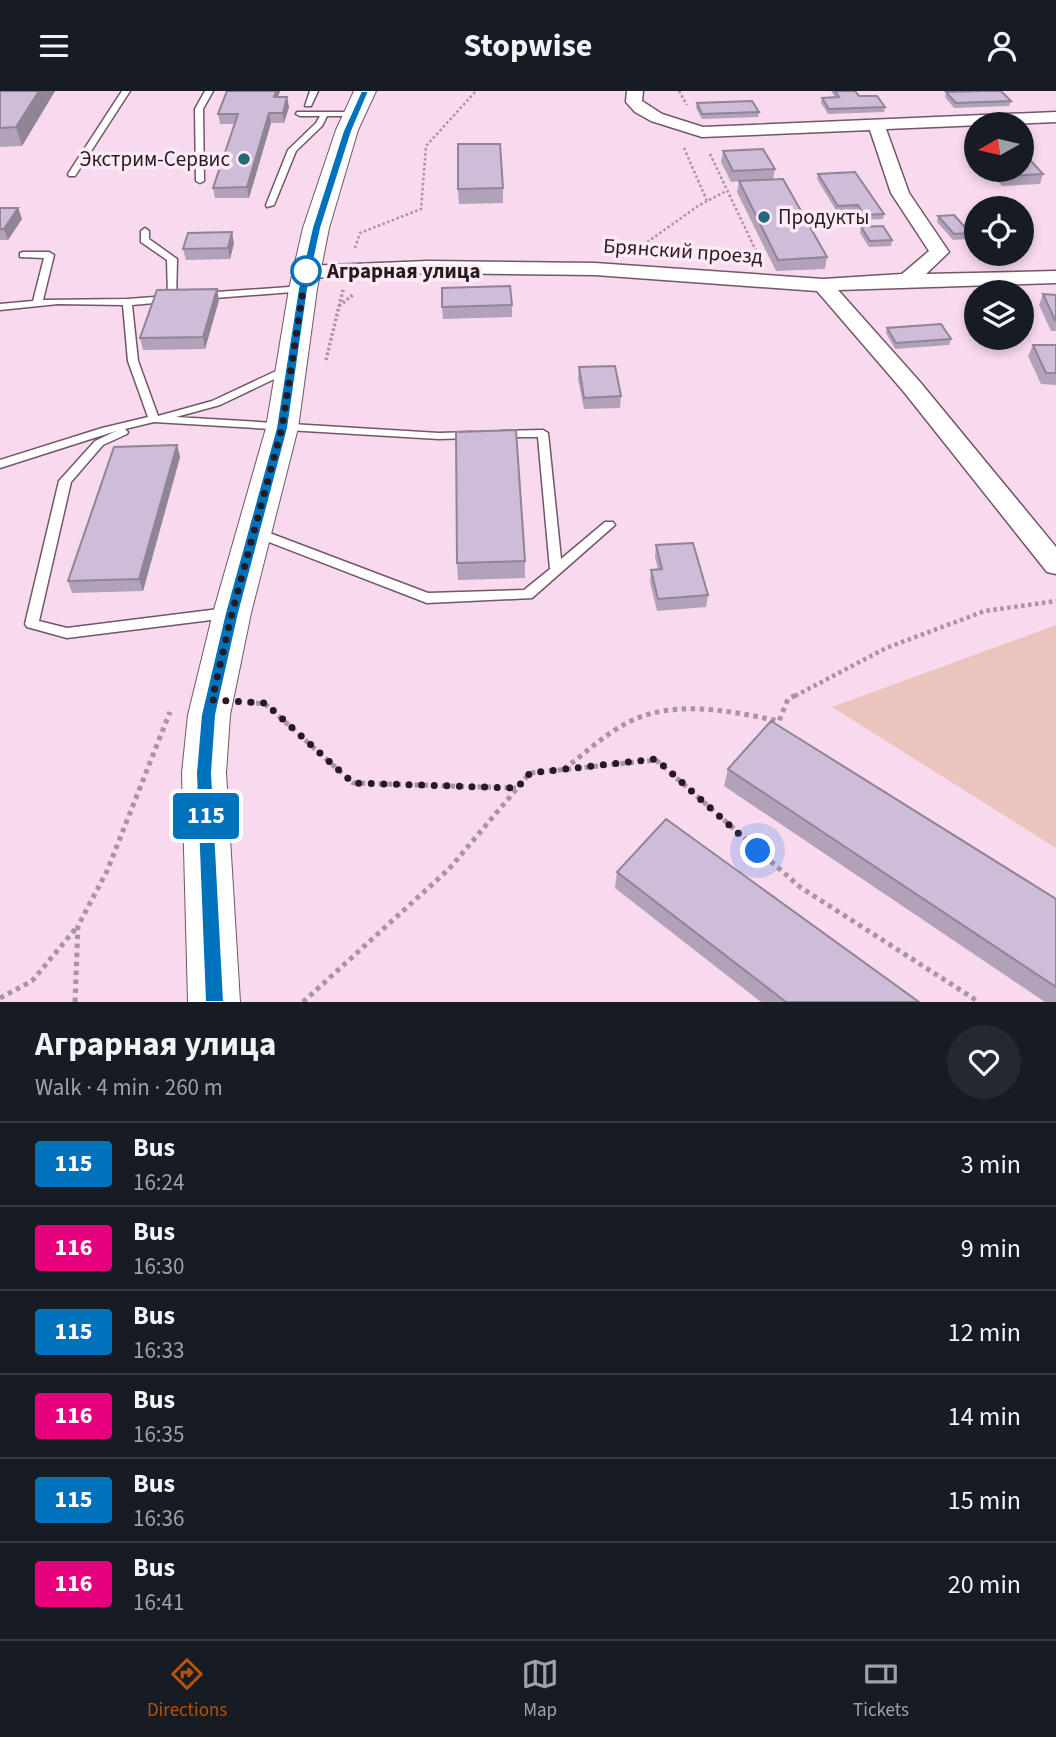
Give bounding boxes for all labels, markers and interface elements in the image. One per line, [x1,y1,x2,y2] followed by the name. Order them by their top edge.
[464,23,592,69] text: Stopwise
[35,27,73,65] icon: menu
[983,27,1021,65] icon: person
[964,112,1034,182] north arrow
[964,112,1034,350] map controls
[79,144,230,174] place label: Экстрим-Сервис
[236,151,252,167] marker: Экстрим-Сервис
[964,196,1034,266] button: locate
[778,202,869,232] place label: Продукты
[756,209,772,225] marker: Продукты
[602,230,764,272] street label: Брянский проезд
[291,256,321,286] marker: Аграрная улица
[326,256,481,286] place label: Аграрная улица
[964,280,1034,350] button: layers
[166,793,246,839] line badge: 115
[187,798,225,833] text: 115
[740,833,775,868] your location
[35,1021,276,1068] text: Аграрная улица
[947,1025,1021,1099] button: heart
[35,1071,223,1104] text: Walk · 4 min · 260 m
[133,1129,175,1166] text: Bus
[54,1146,93,1181] text: 115
[961,1146,1021,1183] text: 3 min
[133,1166,184,1199] text: 16:24
[133,1213,175,1250] text: Bus
[54,1230,93,1265] text: 116
[961,1230,1021,1267] text: 9 min
[133,1250,184,1283] text: 16:30
[133,1297,175,1334] text: Bus
[54,1314,93,1349] text: 115
[948,1314,1021,1351] text: 12 min
[133,1334,184,1367] text: 16:33
[133,1381,175,1418] text: Bus
[54,1398,93,1433] text: 116
[948,1398,1021,1435] text: 14 min
[133,1418,184,1451] text: 16:35
[133,1465,175,1502] text: Bus
[54,1482,93,1517] text: 115
[948,1482,1021,1519] text: 15 min
[133,1502,184,1535] text: 16:36
[133,1549,175,1586] text: Bus
[54,1566,93,1601] text: 116
[948,1566,1021,1603] text: 20 min
[133,1586,184,1619] text: 16:41
[147,1655,227,1724] tab: Directions
[521,1655,559,1724] tab: Map
[853,1655,909,1724] tab: Tickets

